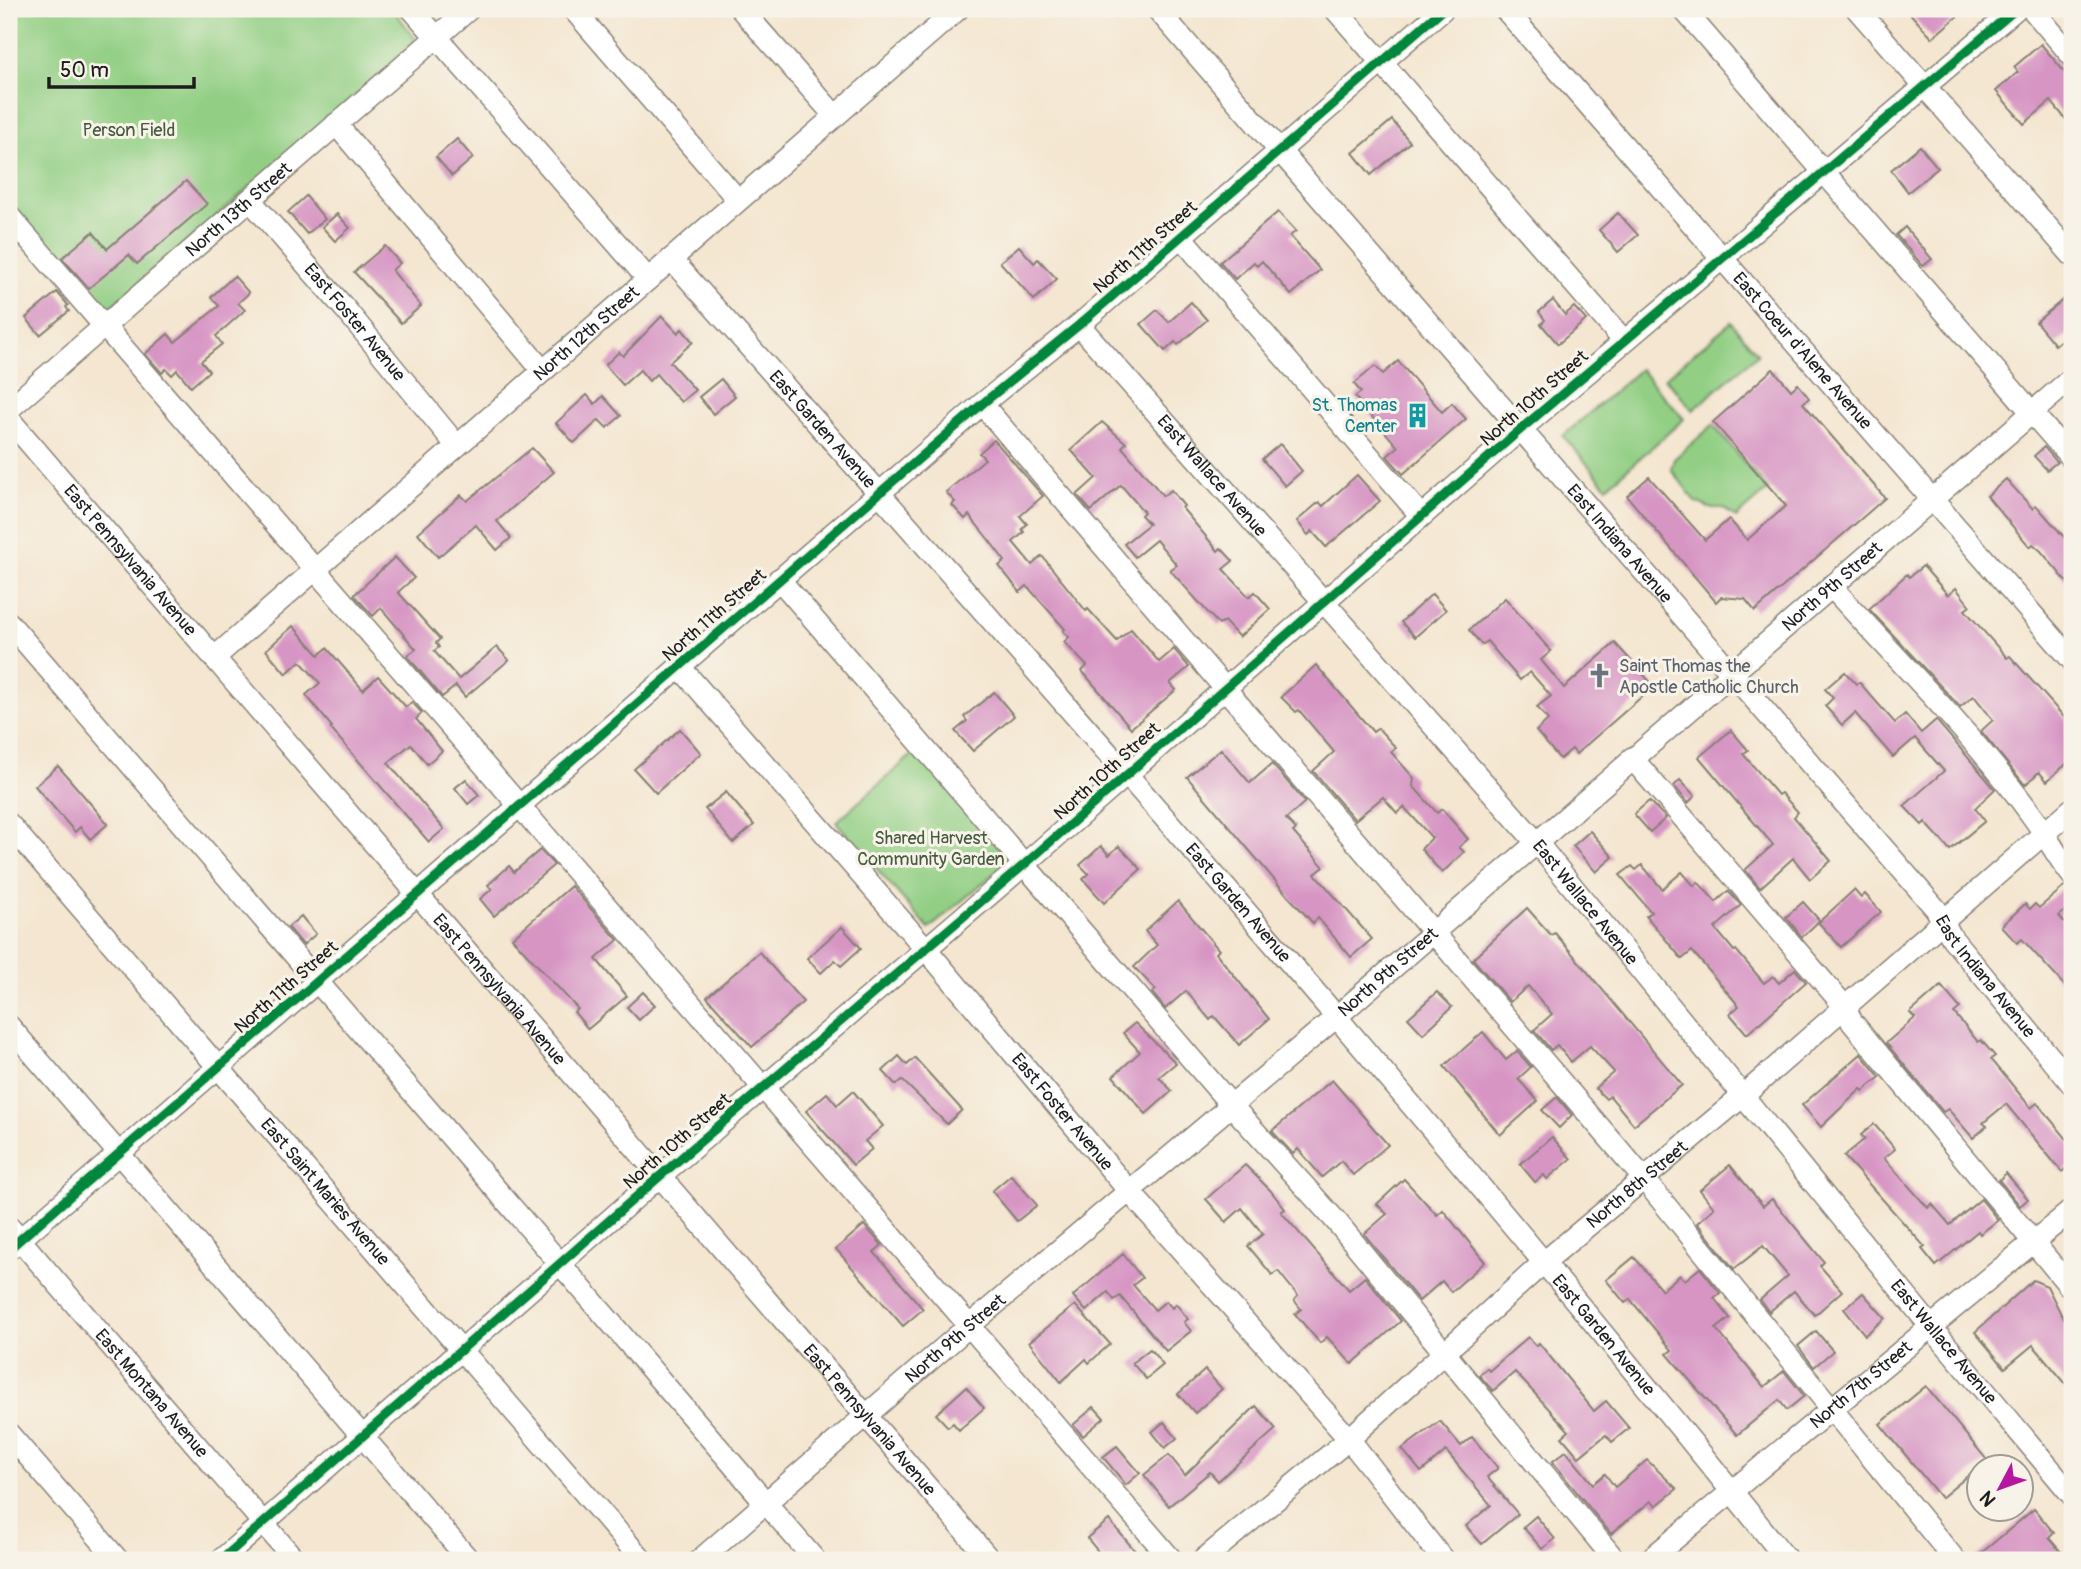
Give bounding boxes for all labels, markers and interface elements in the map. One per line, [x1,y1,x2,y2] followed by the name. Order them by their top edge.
[49,46,194,90] scale bar
[60,57,109,84] text: 50 m
[83,119,175,142] park label: Person Field
[181,157,297,262] street label: North 13th Street
[1089,195,1203,299] street label: North 11th Street
[299,259,410,386] street label: East Foster Avenue
[1727,267,1877,434] street label: East Coeur d'Alene Avenue
[529,281,645,386] street label: North 12th Street
[1476,345,1594,452] street label: North 10th Street
[764,366,881,494] street label: East Garden Avenue
[1311,394,1398,438] place label: St. Thomas Center
[1403,401,1431,429] building icon: St. Thomas Center
[1152,410,1272,542] street label: East Wallace Avenue
[58,480,201,641] street label: East Pennsylvania Avenue
[1562,480,1677,608] street label: East Indiana Avenue
[1777,537,1888,637] street label: North 9th Street
[658,563,772,667] street label: North 11th Street
[1619,655,1799,699] place label: Saint Thomas the Apostle Catholic Church
[1585,662,1613,690] church icon: Saint Thomas the Apostle Catholic Church
[1049,717,1166,825] street label: North 10th Street
[857,827,1005,871] park label: Shared Harvest Community Garden
[1527,835,1643,970] street label: East Wallace Avenue
[1180,839,1296,968] street label: East Garden Avenue
[427,909,570,1070] street label: East Pennsylvania Avenue
[1930,911,2040,1043] street label: East Indiana Avenue
[1333,922,1444,1022] street label: North 9th Street
[230,935,344,1039] street label: North 11th Street
[1006,1049,1118,1176] street label: East Foster Avenue
[619,1088,737,1195] street label: North 10th Street
[255,1114,395,1271] street label: East Saint Maries Avenue
[1582,1135,1693,1234] street label: North 8th Street
[1547,1270,1660,1401] street label: East Garden Avenue
[1885,1275,2002,1409] street label: East Wallace Avenue
[900,1289,1011,1388] street label: North 9th Street
[90,1324,213,1463] street label: East Montana Avenue
[1805,1336,1918,1434] street label: North 7th Street
[798,1340,941,1501] street label: East Pennsylvania Avenue
[1966,1454,2036,1524] north arrow
[1975,1486,2001,1511] text: N

